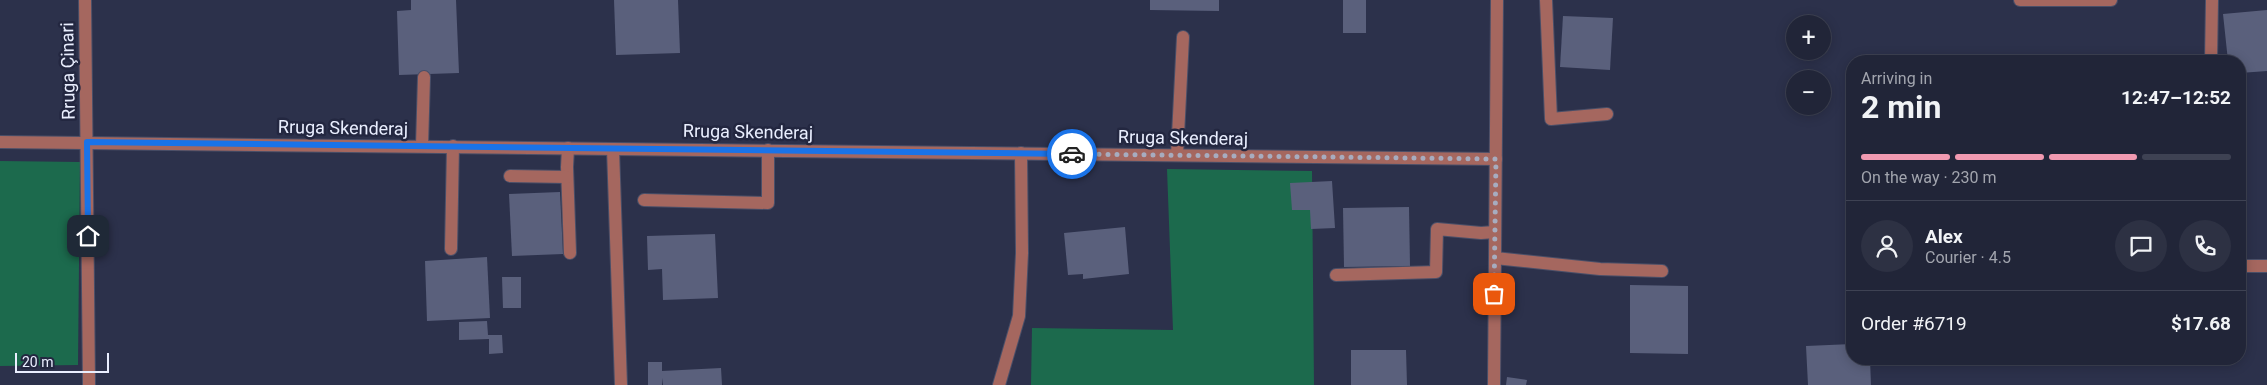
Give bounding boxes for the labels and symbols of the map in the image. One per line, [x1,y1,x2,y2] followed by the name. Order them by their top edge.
[56,22,79,120] street label: Rruga Çinari
[278,116,408,139] street label: Rruga Skenderaj
[683,120,813,143] street label: Rruga Skenderaj
[1118,126,1248,149] street label: Rruga Skenderaj
[1047,129,1097,179] courier
[67,215,109,257] pin
[1473,273,1515,315] pin
[15,350,109,373] scale bar

